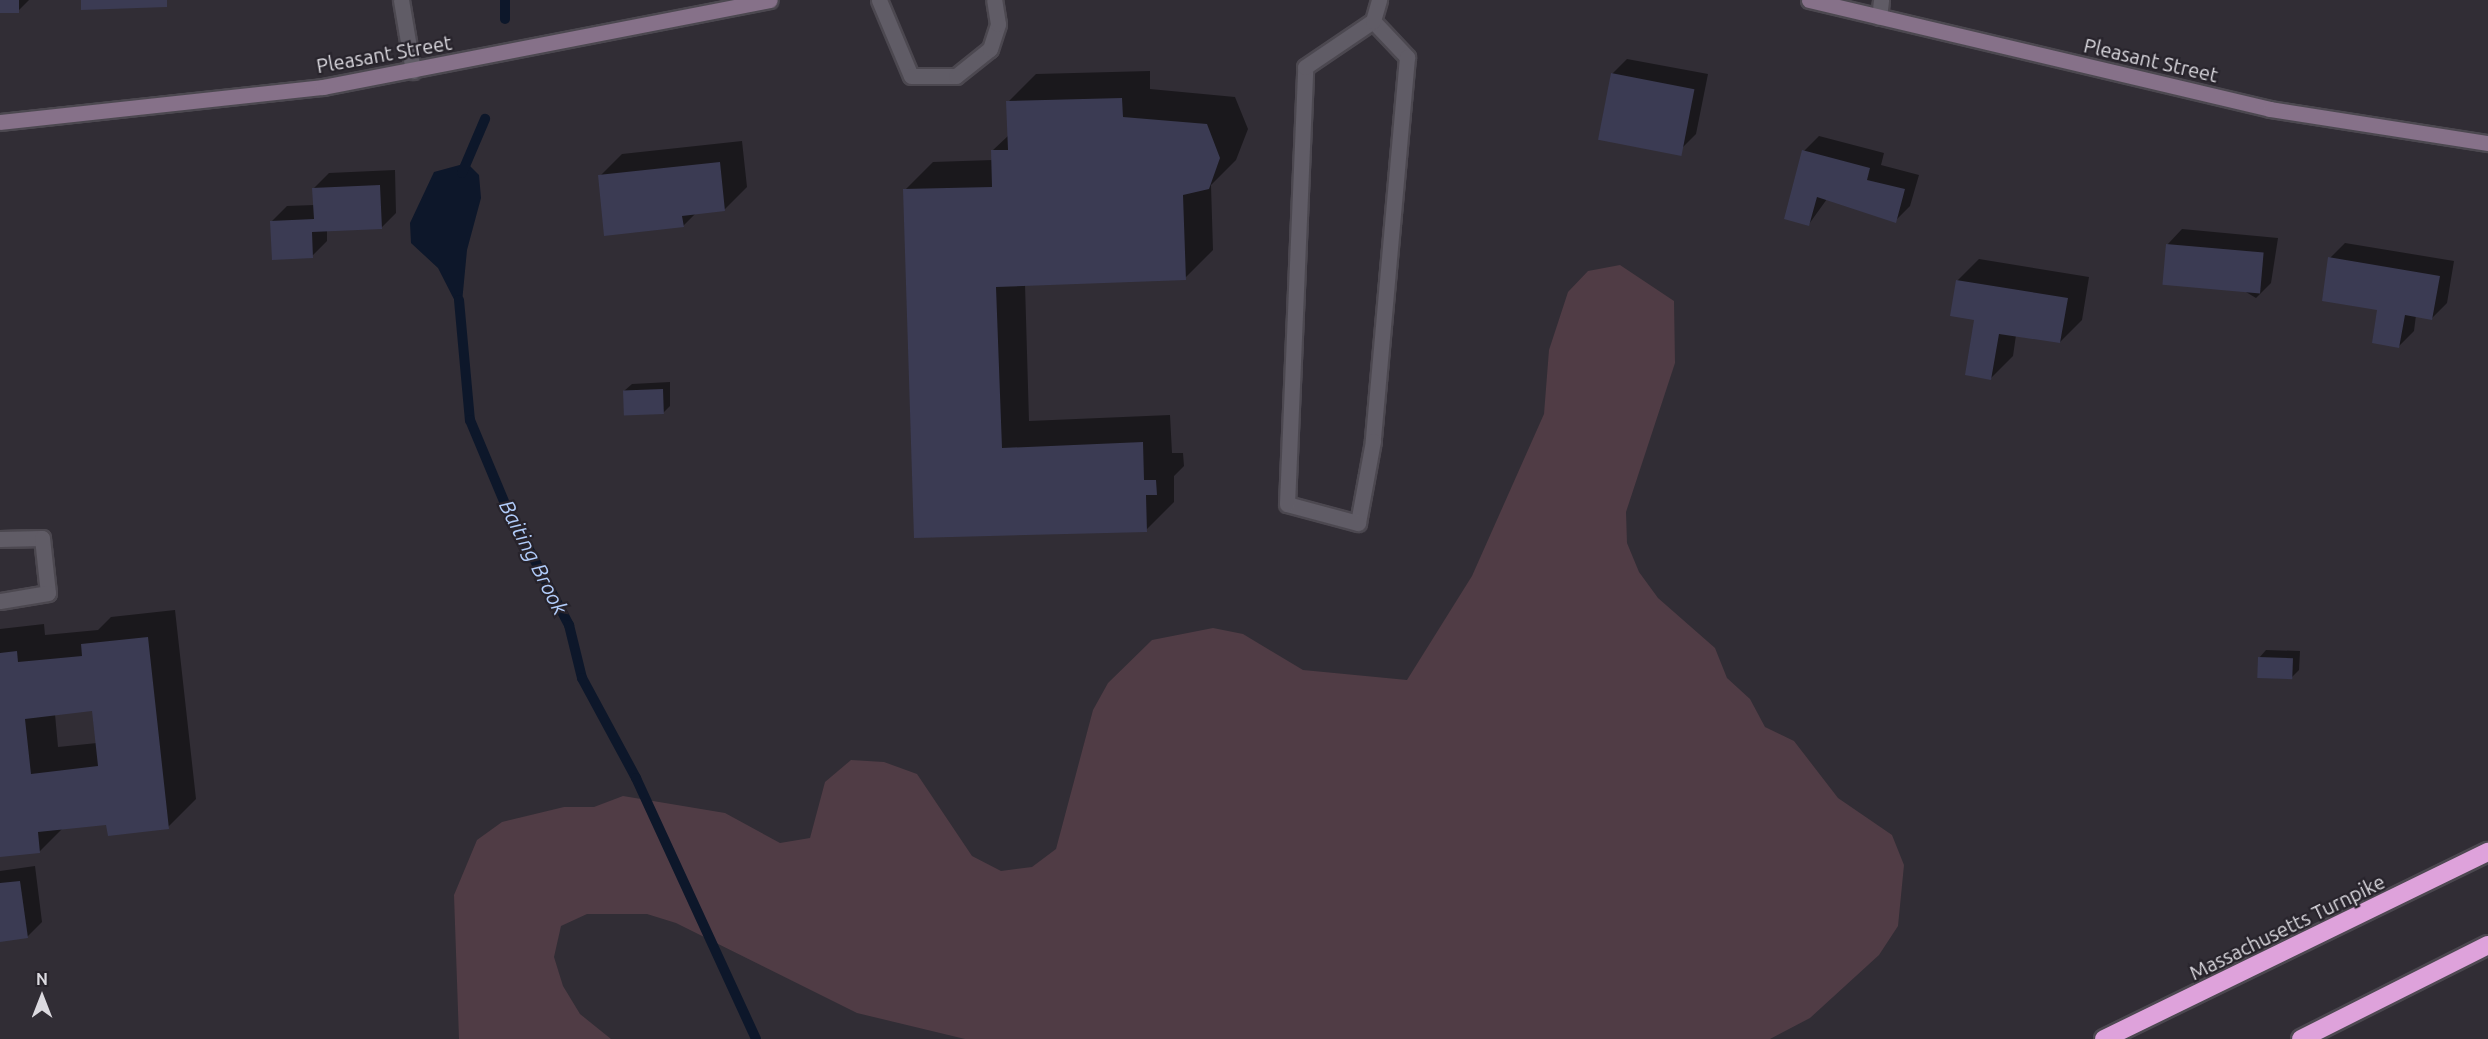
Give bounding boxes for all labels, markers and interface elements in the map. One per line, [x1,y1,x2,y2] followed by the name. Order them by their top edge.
[314,30,454,78] street label: Pleasant Street
[2081,33,2221,87] street label: Pleasant Street
[494,495,574,619] water label: Baiting Brook
[2185,869,2389,985] street label: Massachusetts Turnpike
[12,967,72,1027] north arrow
[36,970,48,988] text: N

